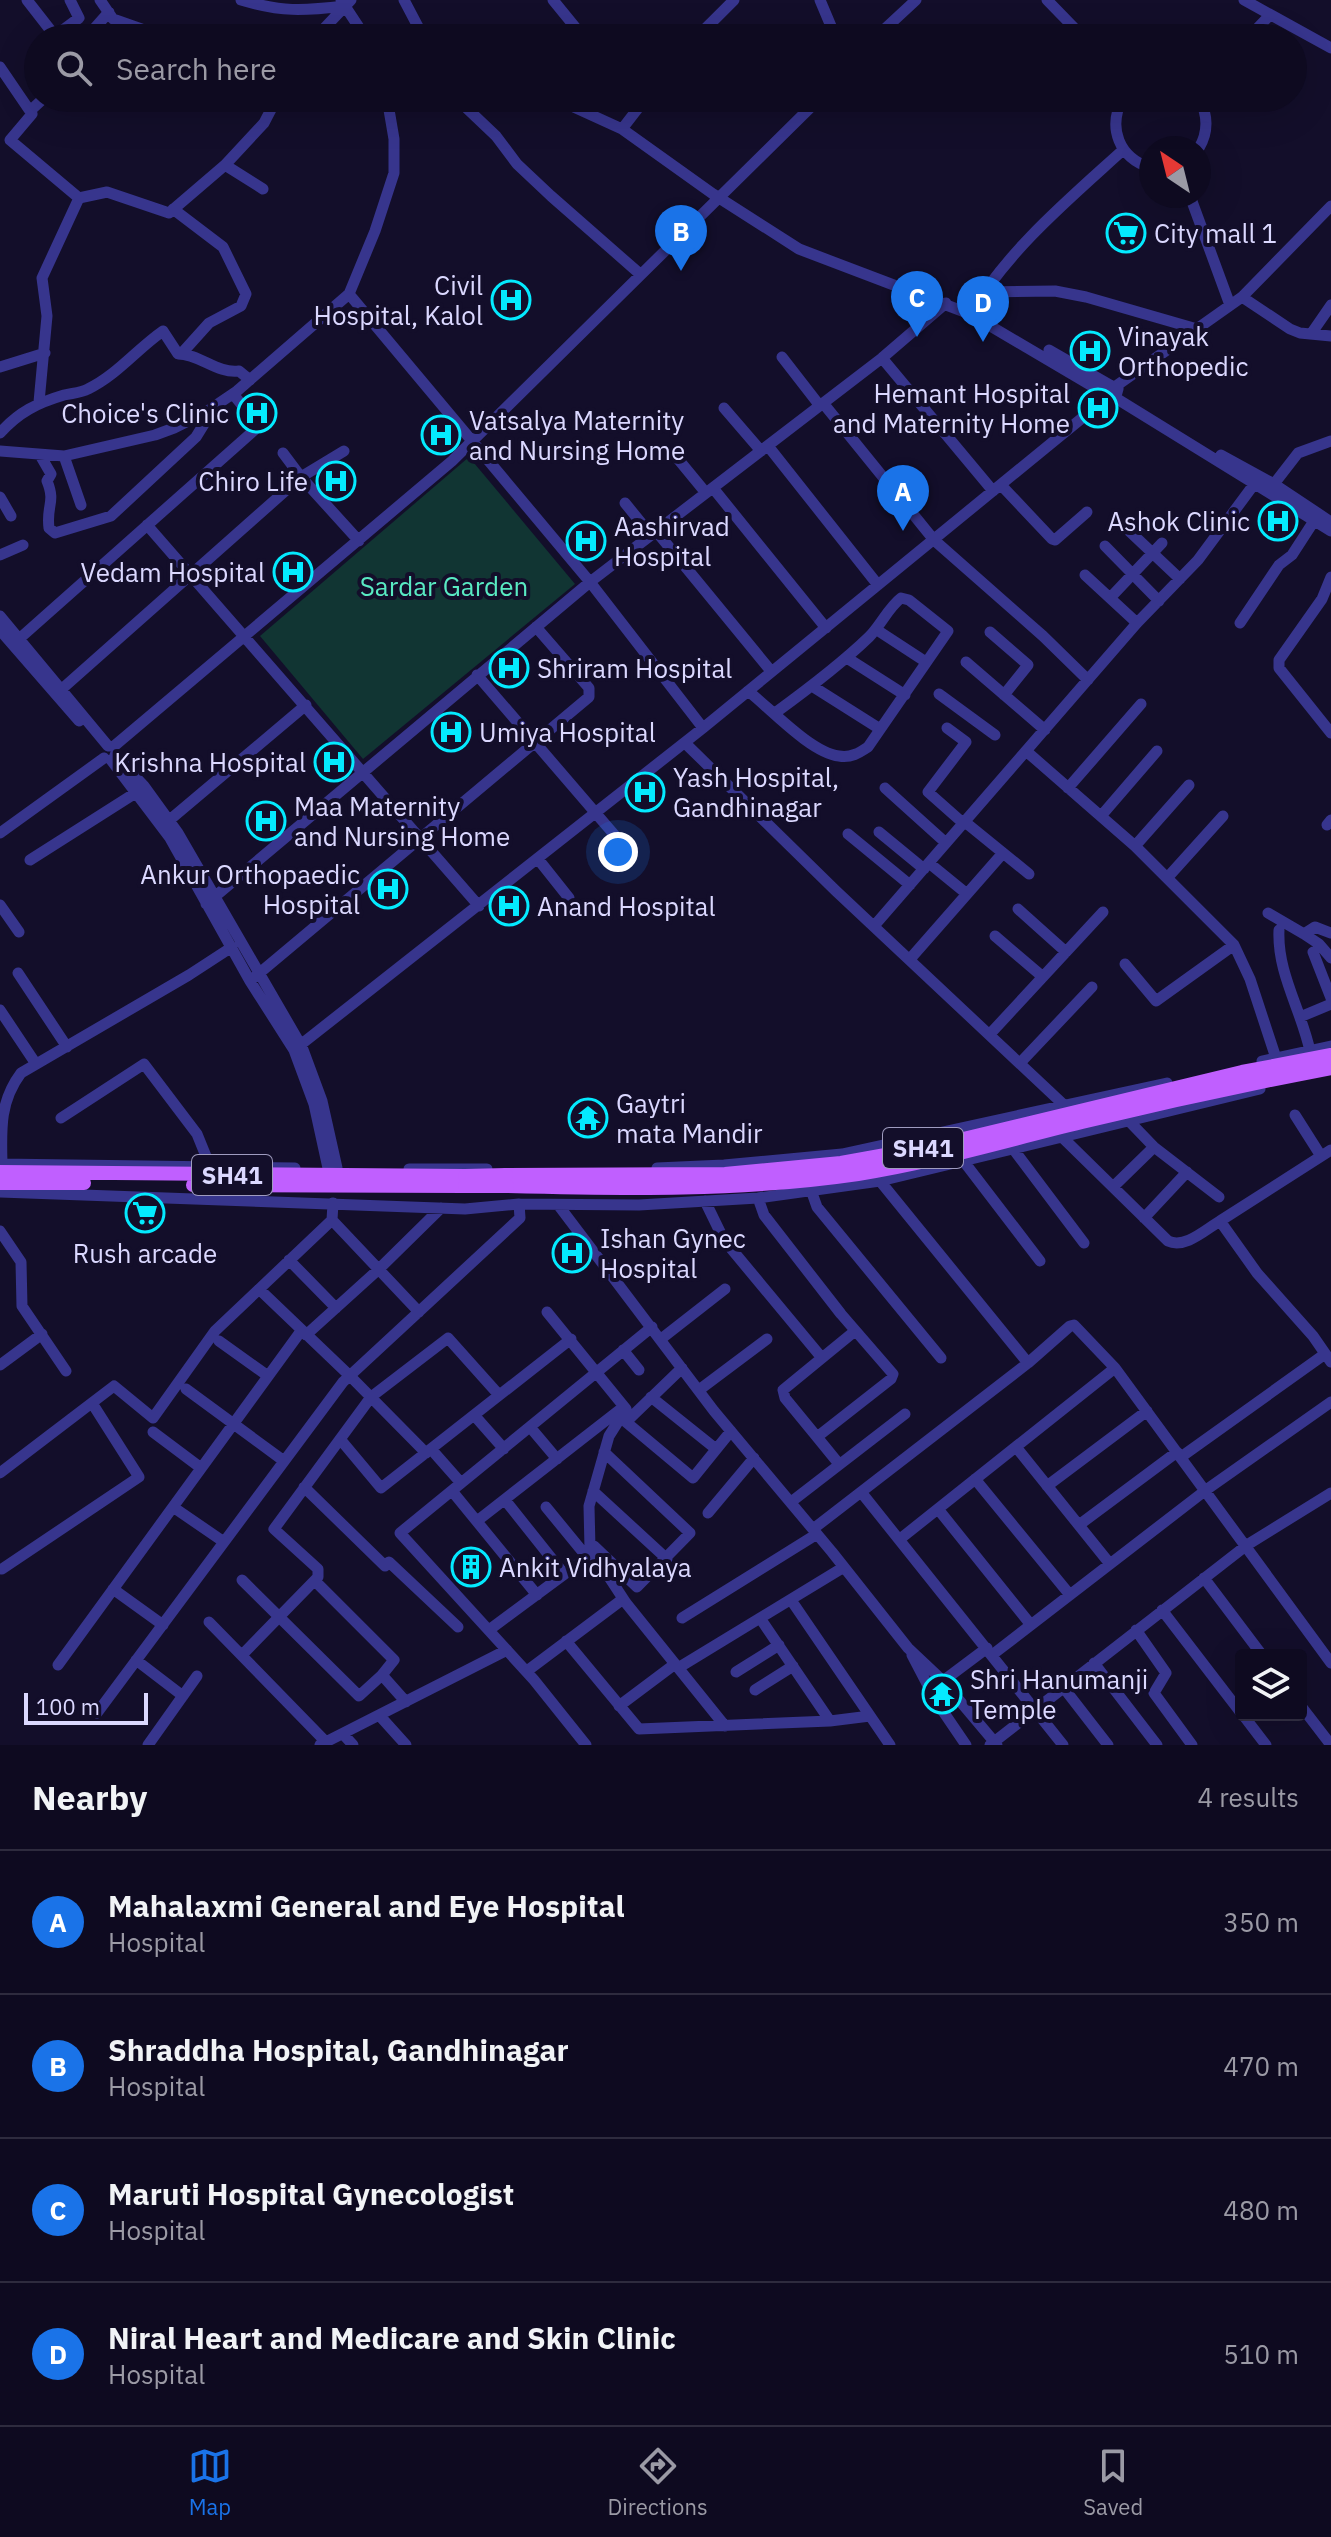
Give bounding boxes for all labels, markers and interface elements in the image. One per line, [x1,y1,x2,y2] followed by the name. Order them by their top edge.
[24,24,1307,112] search box
[52,46,96,90] icon: search
[116,49,277,88] text: Search here
[1139,136,1211,208] north arrow
[655,205,707,271] pin: B
[1105,212,1147,254] supermarket icon: City mall 1
[1154,216,1277,250] place label: City mall 1
[314,268,483,332] place label: Civil Hospital, Kalol
[891,271,943,337] pin: C
[957,276,1009,342] pin: D
[490,279,532,321] hospital icon: Civil Hospital, Kalol
[1118,319,1249,383] place label: Vinayak Orthopedic
[1069,330,1111,372] hospital icon: Vinayak Orthopedic
[833,376,1070,440] place label: Hemant Hospital and Maternity Home
[1077,387,1119,429] hospital icon: Hemant Hospital and Maternity Home
[236,392,278,434] hospital icon: Choice's Clinic
[61,396,229,430] place label: Choice's Clinic
[469,403,685,467] place label: Vatsalya Maternity and Nursing Home
[420,414,462,456] hospital icon: Vatsalya Maternity and Nursing Home
[315,460,357,502] hospital icon: Chiro Life
[198,464,308,498] place label: Chiro Life
[877,465,929,531] pin: A
[1257,500,1299,542] hospital icon: Ashok Clinic
[1107,504,1250,538] place label: Ashok Clinic
[614,509,730,573] place label: Aashirvad Hospital
[565,520,607,562] hospital icon: Aashirvad Hospital
[272,551,314,593] hospital icon: Vedam Hospital
[81,555,265,589] place label: Vedam Hospital
[360,569,528,603] park label: Sardar Garden
[488,647,530,689] hospital icon: Shriram Hospital
[537,651,732,685] place label: Shriram Hospital
[430,711,472,753] hospital icon: Umiya Hospital
[479,715,656,749] place label: Umiya Hospital
[313,741,355,783] hospital icon: Krishna Hospital
[114,745,306,779] place label: Krishna Hospital
[673,760,839,824] place label: Yash Hospital, Gandhinagar
[624,771,666,813] hospital icon: Yash Hospital, Gandhinagar
[294,789,510,853] place label: Maa Maternity and Nursing Home
[245,800,287,842] hospital icon: Maa Maternity and Nursing Home
[598,832,638,872] your location
[140,857,360,921] place label: Ankur Orthopaedic Hospital
[367,868,409,910] hospital icon: Ankur Orthopaedic Hospital
[488,885,530,927] hospital icon: Anand Hospital
[537,889,716,923] place label: Anand Hospital
[616,1086,763,1150] place label: Gaytri mata Mandir
[567,1097,609,1139] temple icon: Gaytri mata Mandir
[883,1128,963,1168] road number: SH41
[192,1155,272,1195] road number: SH41
[124,1192,166,1234] supermarket icon: Rush arcade
[600,1221,746,1285] place label: Ishan Gynec Hospital
[551,1232,593,1274] hospital icon: Ishan Gynec Hospital
[73,1236,217,1270] place label: Rush arcade
[450,1546,492,1588] building icon: Ankit Vidhyalaya
[499,1550,692,1584] place label: Ankit Vidhyalaya
[1235,1649,1307,1721] map controls
[1235,1649,1307,1721] button: layers
[970,1662,1148,1726] place label: Shri Hanumanji Temple
[921,1673,963,1715] temple icon: Shri Hanumanji Temple
[24,1689,148,1725] scale bar
[36,1692,100,1721] text: 100 m
[32,1775,147,1819] text: Nearby
[1197,1780,1299,1814] text: 4 results
[108,1886,625,1925] text: Mahalaxmi General and Eye Hospital
[49,1905,67,1939] text: A
[1223,1905,1299,1939] text: 350 m
[108,1925,205,1959] text: Hospital
[108,2030,569,2069] text: Shraddha Hospital, Gandhinagar
[49,2049,67,2083] text: B
[1223,2049,1299,2083] text: 470 m
[108,2069,205,2103] text: Hospital
[108,2174,514,2213] text: Maruti Hospital Gynecologist
[50,2193,66,2227] text: C
[1223,2193,1299,2227] text: 480 m
[108,2213,205,2247] text: Hospital
[108,2318,676,2357] text: Niral Heart and Medicare and Skin Clinic
[49,2337,67,2371] text: D
[1223,2337,1299,2371] text: 510 m
[108,2357,205,2391] text: Hospital
[188,2444,232,2521] tab: Map
[608,2444,708,2521] tab: Directions
[1083,2444,1143,2521] tab: Saved

